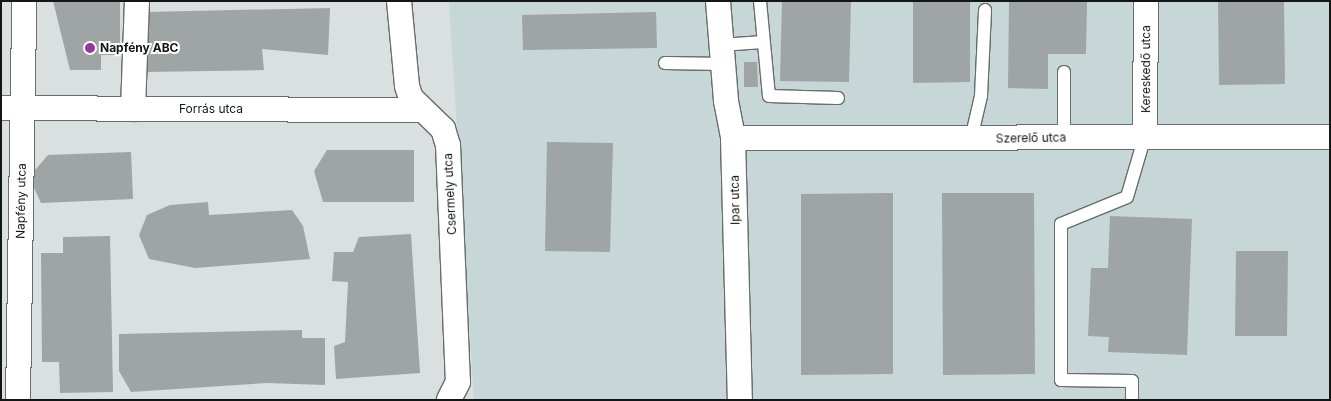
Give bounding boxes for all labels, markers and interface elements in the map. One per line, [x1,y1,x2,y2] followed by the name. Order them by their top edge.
[1139,25,1153,113] street label: Kereskedő utca
[100,41,178,55] place label: Napfény ABC
[84,42,96,54] marker: Napfény ABC
[179,102,243,116] street label: Forrás utca
[996,130,1066,146] street label: Szerelő utca
[441,153,459,235] street label: Csermely utca
[13,163,29,239] street label: Napfény utca
[727,175,743,225] street label: Ipar utca

